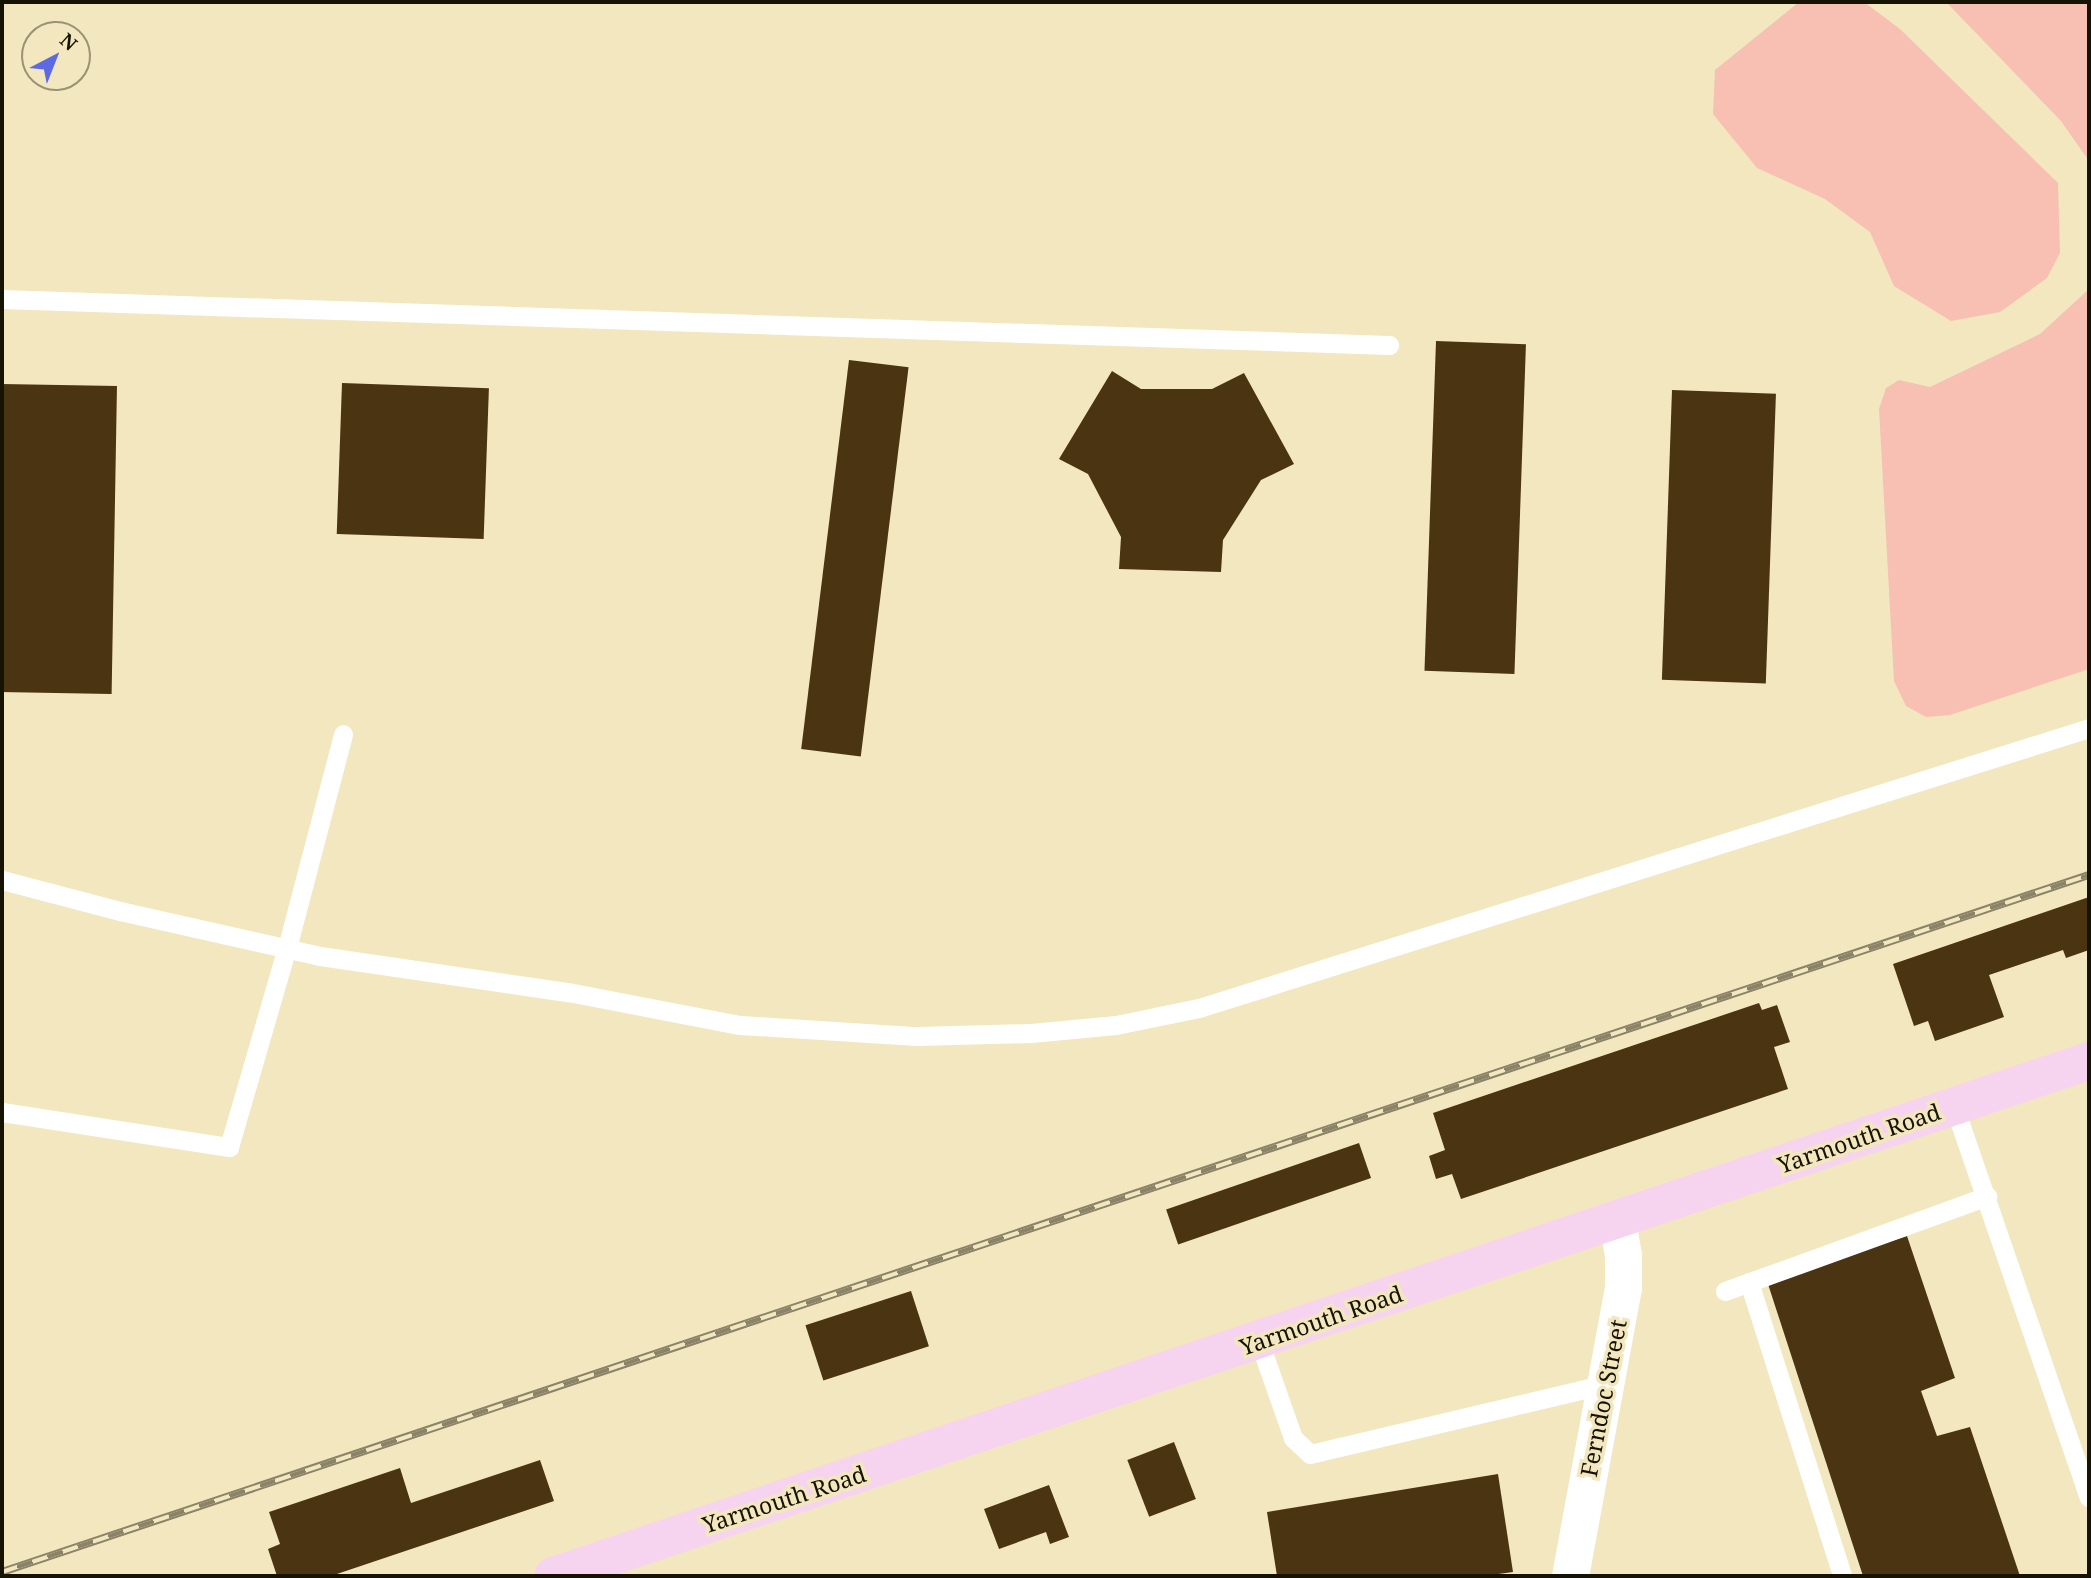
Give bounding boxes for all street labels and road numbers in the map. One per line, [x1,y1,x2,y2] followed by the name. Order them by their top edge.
[1774,1097,1944,1179] street label: Yarmouth Road
[1236,1279,1406,1361] street label: Yarmouth Road
[1574,1317,1632,1479] street label: Ferndoc Street
[699,1460,869,1538] street label: Yarmouth Road

